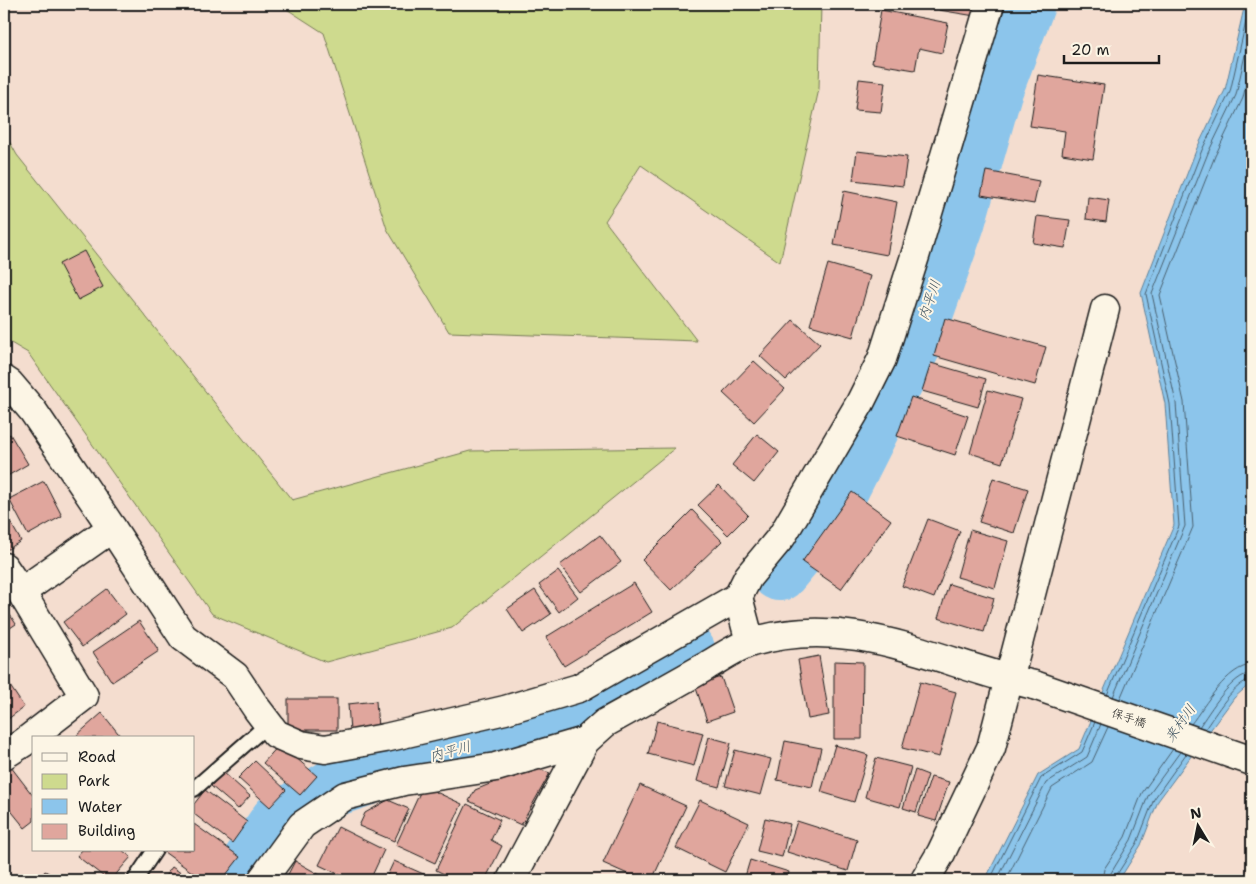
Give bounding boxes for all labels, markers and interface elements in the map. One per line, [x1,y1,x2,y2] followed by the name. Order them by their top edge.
[1064,32,1158,64] scale bar
[1071,40,1110,60] text: 20 m
[914,277,944,323] water label: 内平川
[1161,701,1199,745] water label: 来村川
[1109,705,1149,731] street label: 保手橋
[32,736,195,852] legend
[427,737,473,765] water label: 内平川
[78,747,116,767] text: Road
[78,771,110,791] text: Park
[78,797,122,817] text: Water
[1174,802,1224,852] north arrow
[1189,803,1203,823] text: N
[78,821,135,841] text: Building

